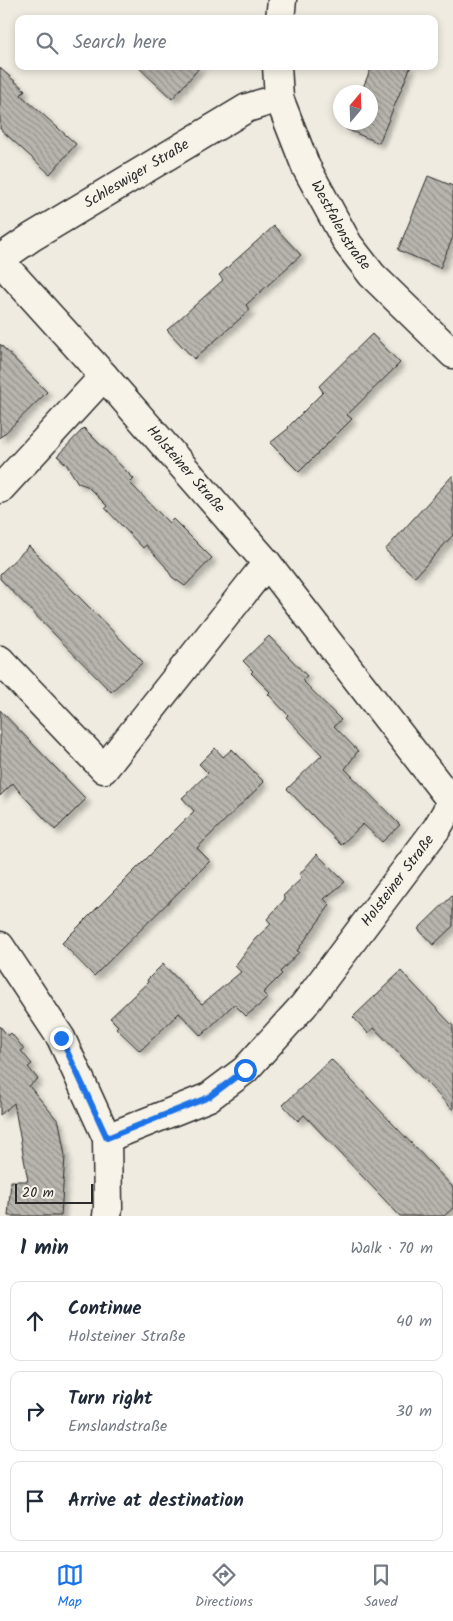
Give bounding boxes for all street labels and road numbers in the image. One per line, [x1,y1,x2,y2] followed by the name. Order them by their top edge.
[79,133,194,215] street label: Schleswiger Straße
[304,176,377,276] street label: Westfalenstraße
[140,420,231,519] street label: Holsteiner Straße
[355,830,441,932] street label: Holsteiner Straße

